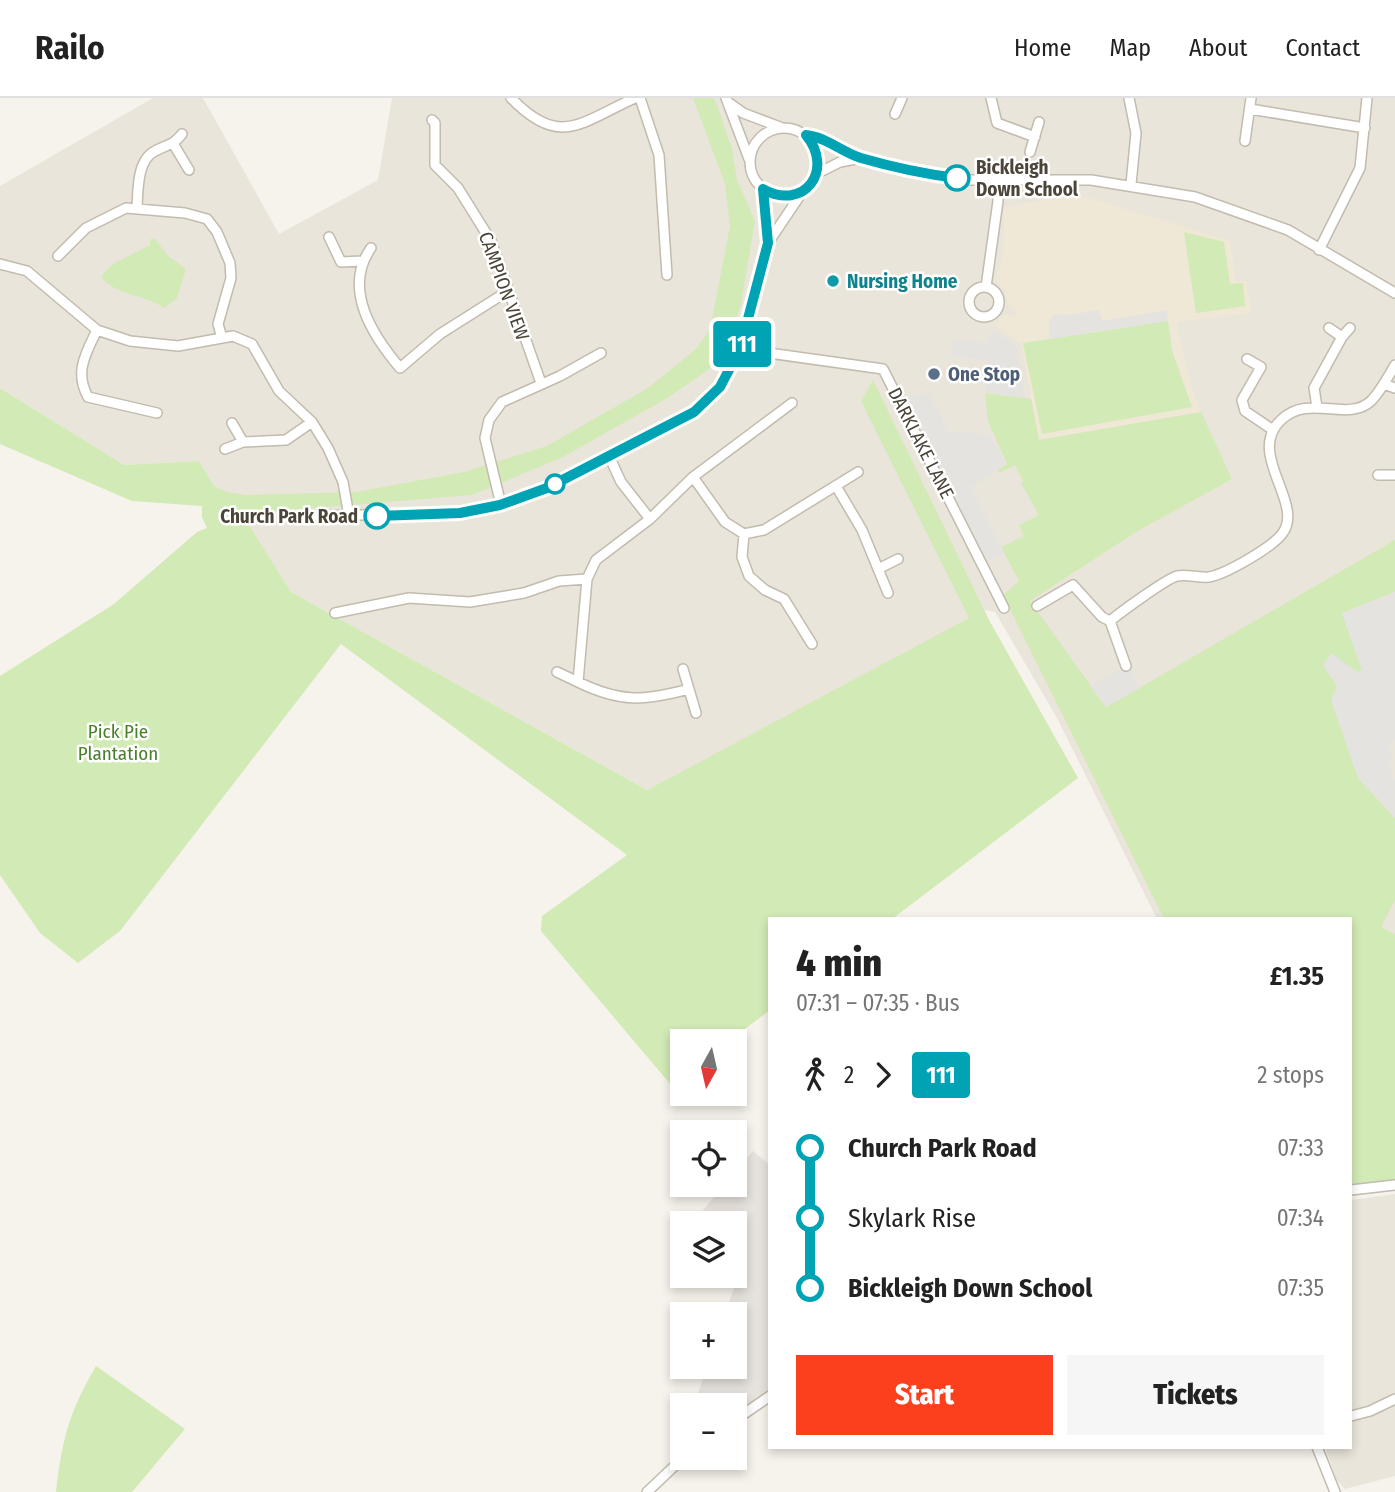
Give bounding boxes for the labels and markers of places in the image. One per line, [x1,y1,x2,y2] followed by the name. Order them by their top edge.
[976,156,1079,201] place label: Bickleigh Down School
[944,165,970,191] marker: Bickleigh Down School
[847,270,958,293] place label: Nursing Home
[825,273,841,289] marker: Nursing Home
[948,363,1020,386] place label: One Stop
[926,366,942,382] marker: One Stop
[545,474,565,494] unlabelled marker
[364,503,390,529] marker: Church Park Road
[220,505,358,528] place label: Church Park Road

